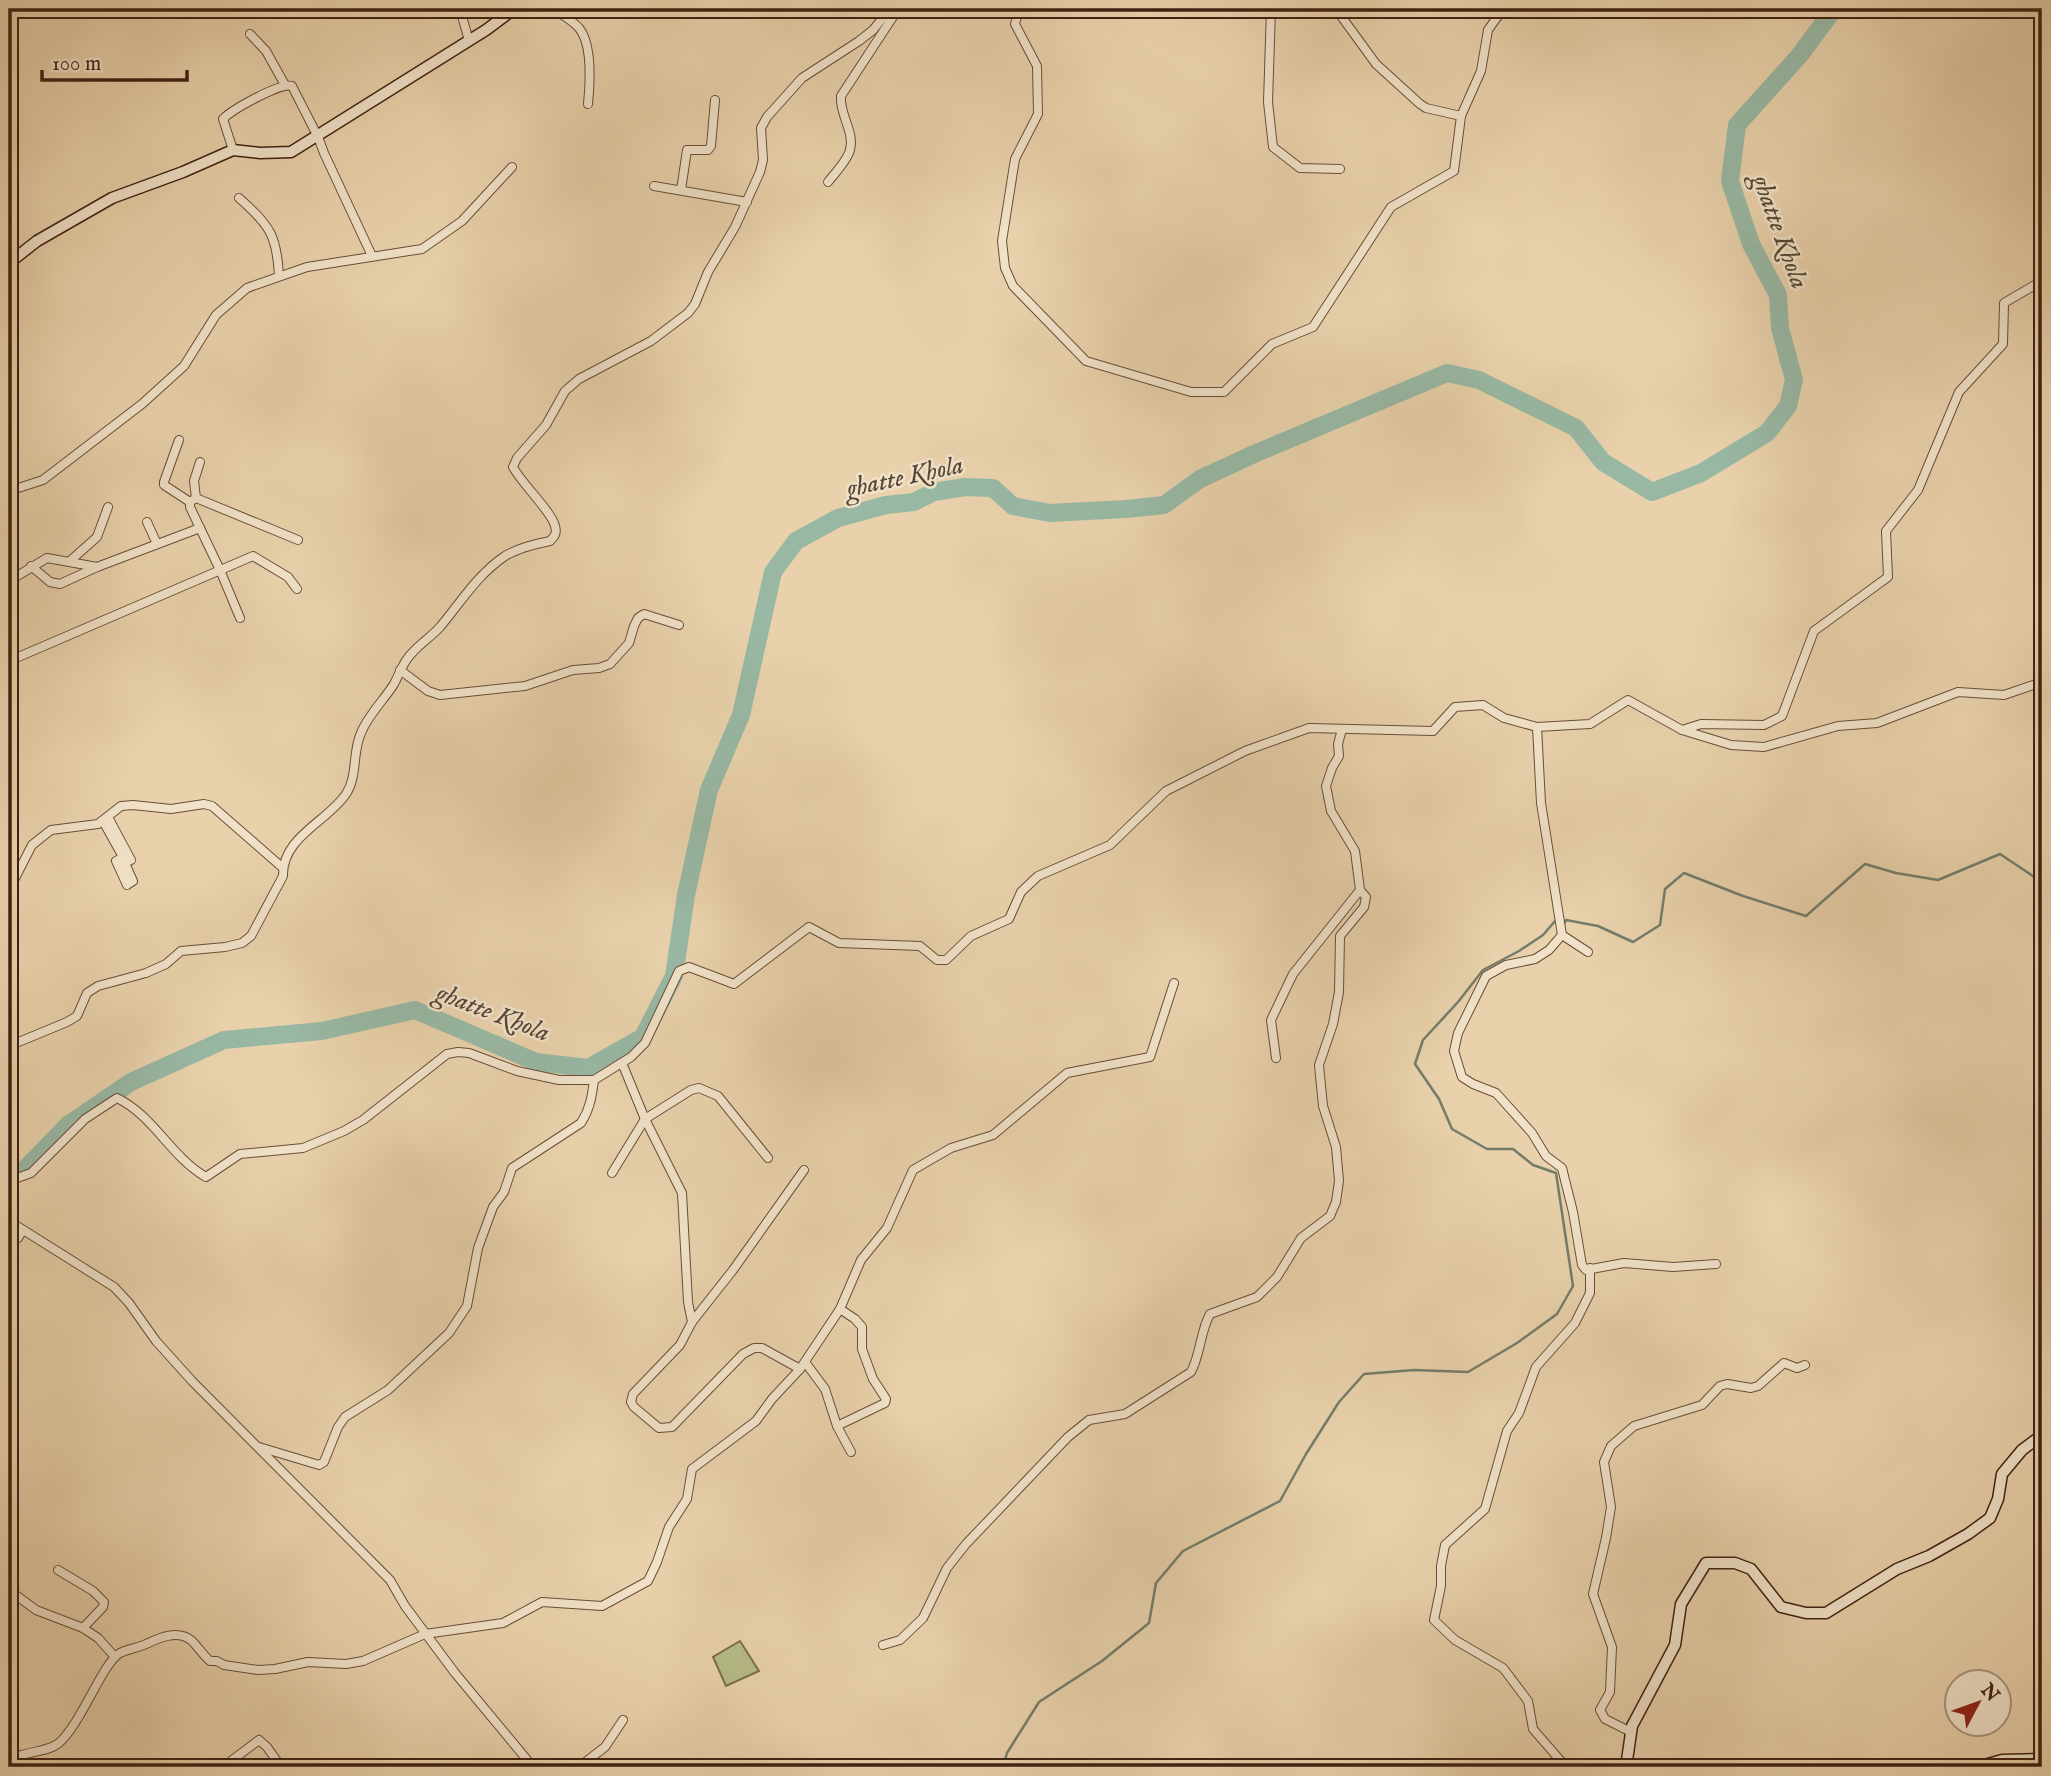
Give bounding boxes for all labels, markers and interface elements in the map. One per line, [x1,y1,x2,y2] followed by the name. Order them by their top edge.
[42,38,187,82] scale bar
[52,51,101,78] text: 100 m
[1742,167,1816,294] water label: ghatte Khola
[840,449,967,507] water label: ghatte Khola
[428,975,554,1051] water label: ghatte Khola
[1942,1668,2012,1738] north arrow
[1974,1678,2004,1708] text: N

